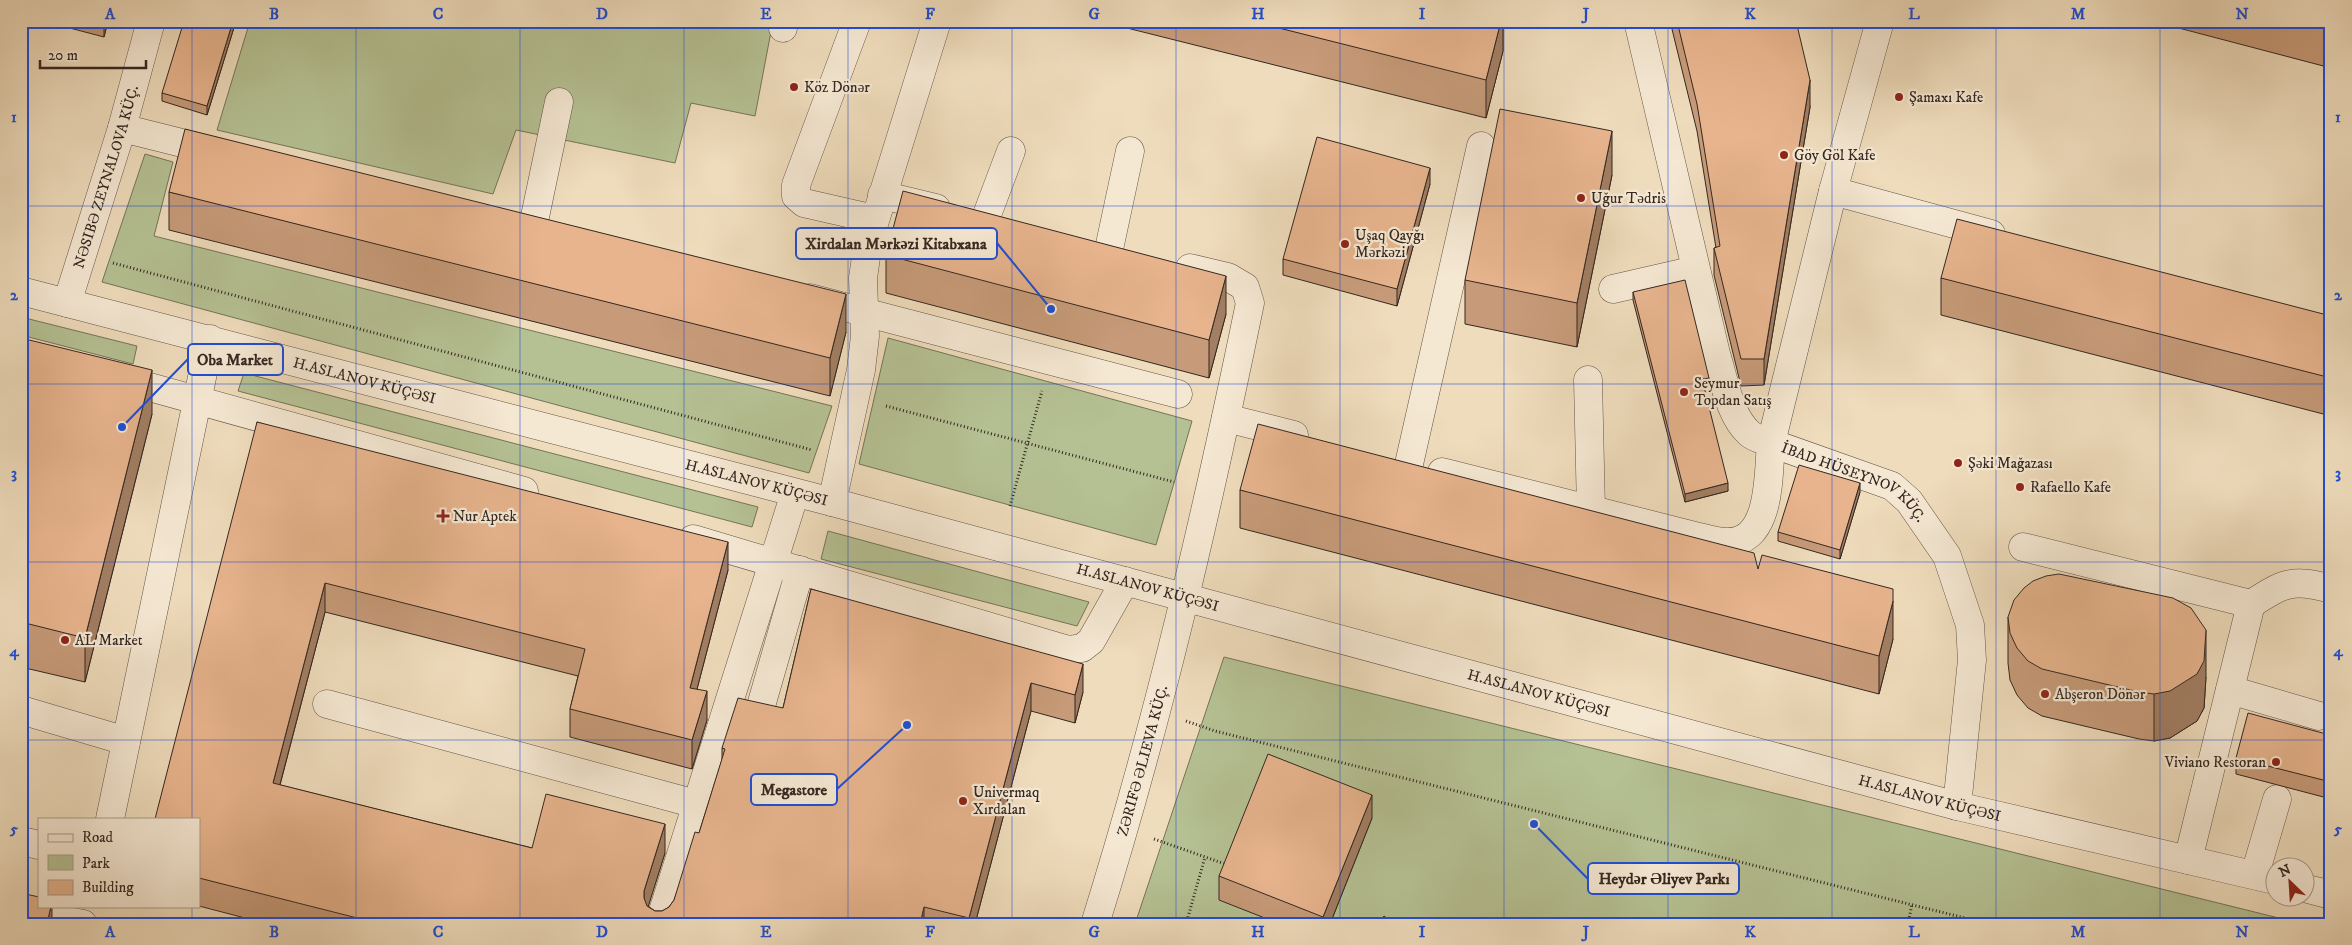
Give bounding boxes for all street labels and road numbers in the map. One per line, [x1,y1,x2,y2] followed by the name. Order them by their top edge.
[69,83,143,271] street label: NƏSIBƏ ZEYNALOVA KÜÇ.
[291,353,438,409] street label: H.ASLANOV KÜÇƏSI
[1779,438,1930,526] street label: İBAD HÜSEYNOV KÜÇ.
[683,455,830,510] street label: H.ASLANOV KÜÇƏSI
[1074,559,1221,616] street label: H.ASLANOV KÜÇƏSI
[1465,665,1612,722] street label: H.ASLANOV KÜÇƏSI
[1113,683,1172,839] street label: ZƏRIFƏ ƏLIEVA KÜÇ.
[1856,771,2003,826] street label: H.ASLANOV KÜÇƏSI

